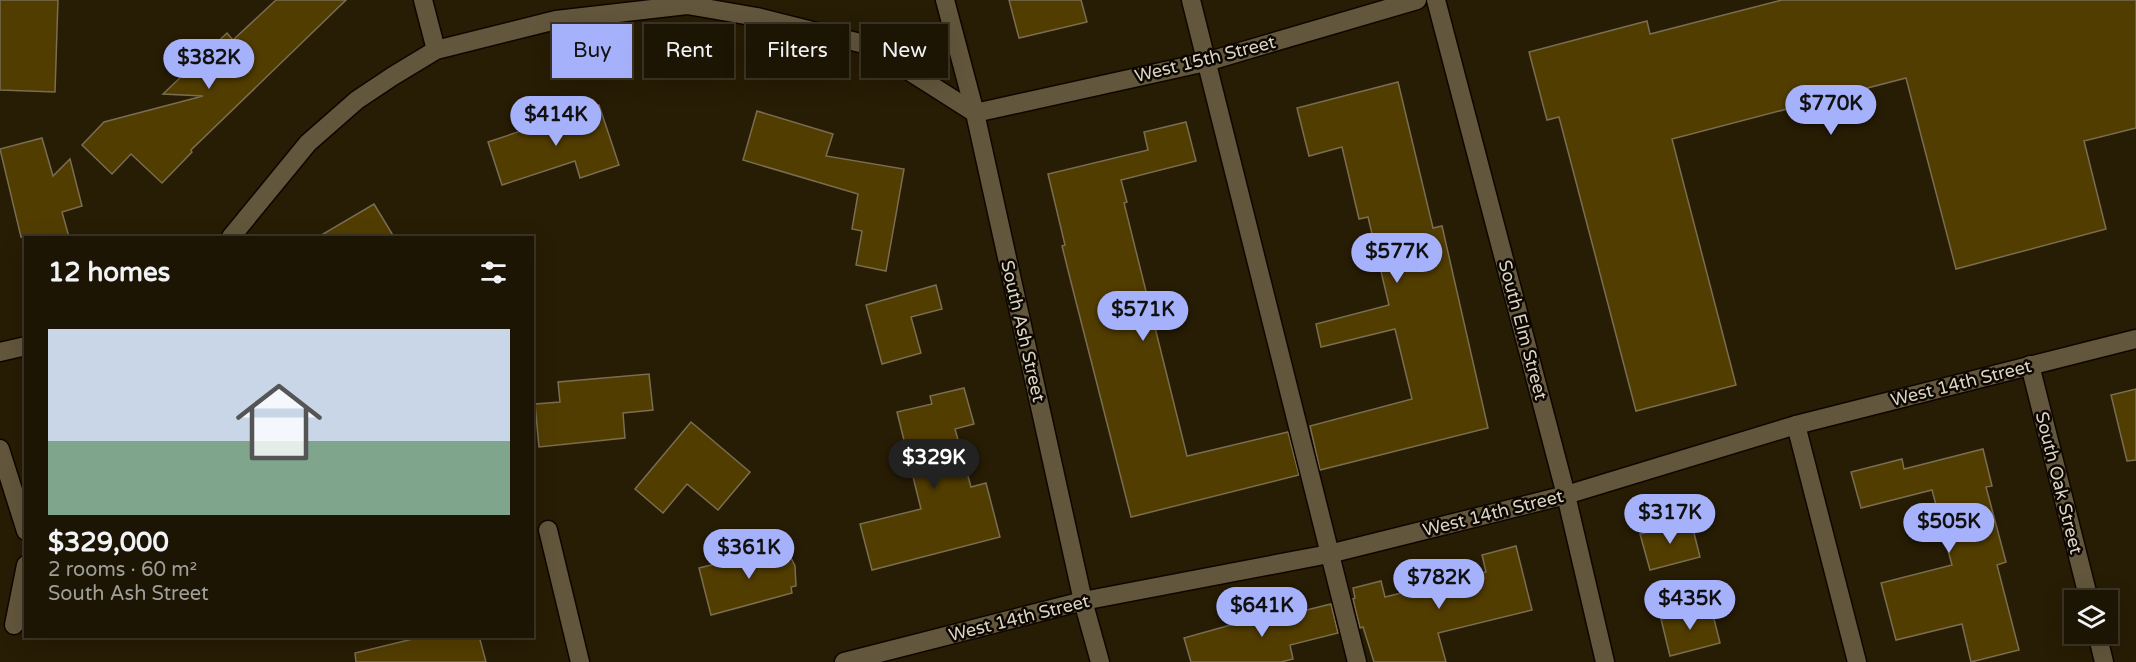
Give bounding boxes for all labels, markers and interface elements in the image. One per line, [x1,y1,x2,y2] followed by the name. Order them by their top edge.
[552,24,632,78] chip: Buy
[644,24,734,78] chip: Rent
[746,24,849,78] chip: Filters
[861,24,948,78] chip: New
[1132,31,1278,87] street label: West 15th Street
[167,39,251,90] pin: $382K
[177,46,241,70] text: $382K
[1789,85,1873,136] pin: $770K
[1799,92,1863,116] text: $770K
[514,96,598,147] pin: $414K
[524,103,588,127] text: $414K
[1355,233,1439,284] pin: $577K
[1365,240,1429,264] text: $577K
[477,256,510,289] icon: filters
[48,257,170,288] text: 12 homes
[996,258,1050,404] street label: South Ash Street
[1494,258,1552,403] street label: South Elm Street
[1101,291,1185,342] pin: $571K
[1111,298,1175,322] text: $571K
[1888,355,2034,411] street label: West 14th Street
[225,368,333,476] icon: home
[2031,410,2087,557] street label: South Oak Street
[892,439,976,490] pin: $329K
[902,446,966,470] text: $329K
[1420,485,1566,541] street label: West 14th Street
[1628,494,1712,545] pin: $317K
[1638,501,1702,525] text: $317K
[1907,503,1991,554] pin: $505K
[1917,510,1981,534] text: $505K
[48,527,169,558] text: $329,000
[707,529,791,580] pin: $361K
[717,536,781,560] text: $361K
[48,558,197,582] text: 2 rooms · 60 m²
[1397,559,1481,610] pin: $782K
[1407,566,1471,590] text: $782K
[1648,580,1732,631] pin: $435K
[48,582,209,606] text: South Ash Street
[1220,587,1304,638] pin: $641K
[1658,587,1722,611] text: $435K
[946,590,1092,646] street label: West 14th Street
[2064,590,2118,644] map controls
[2064,590,2118,644] button: layers
[1230,594,1294,618] text: $641K

